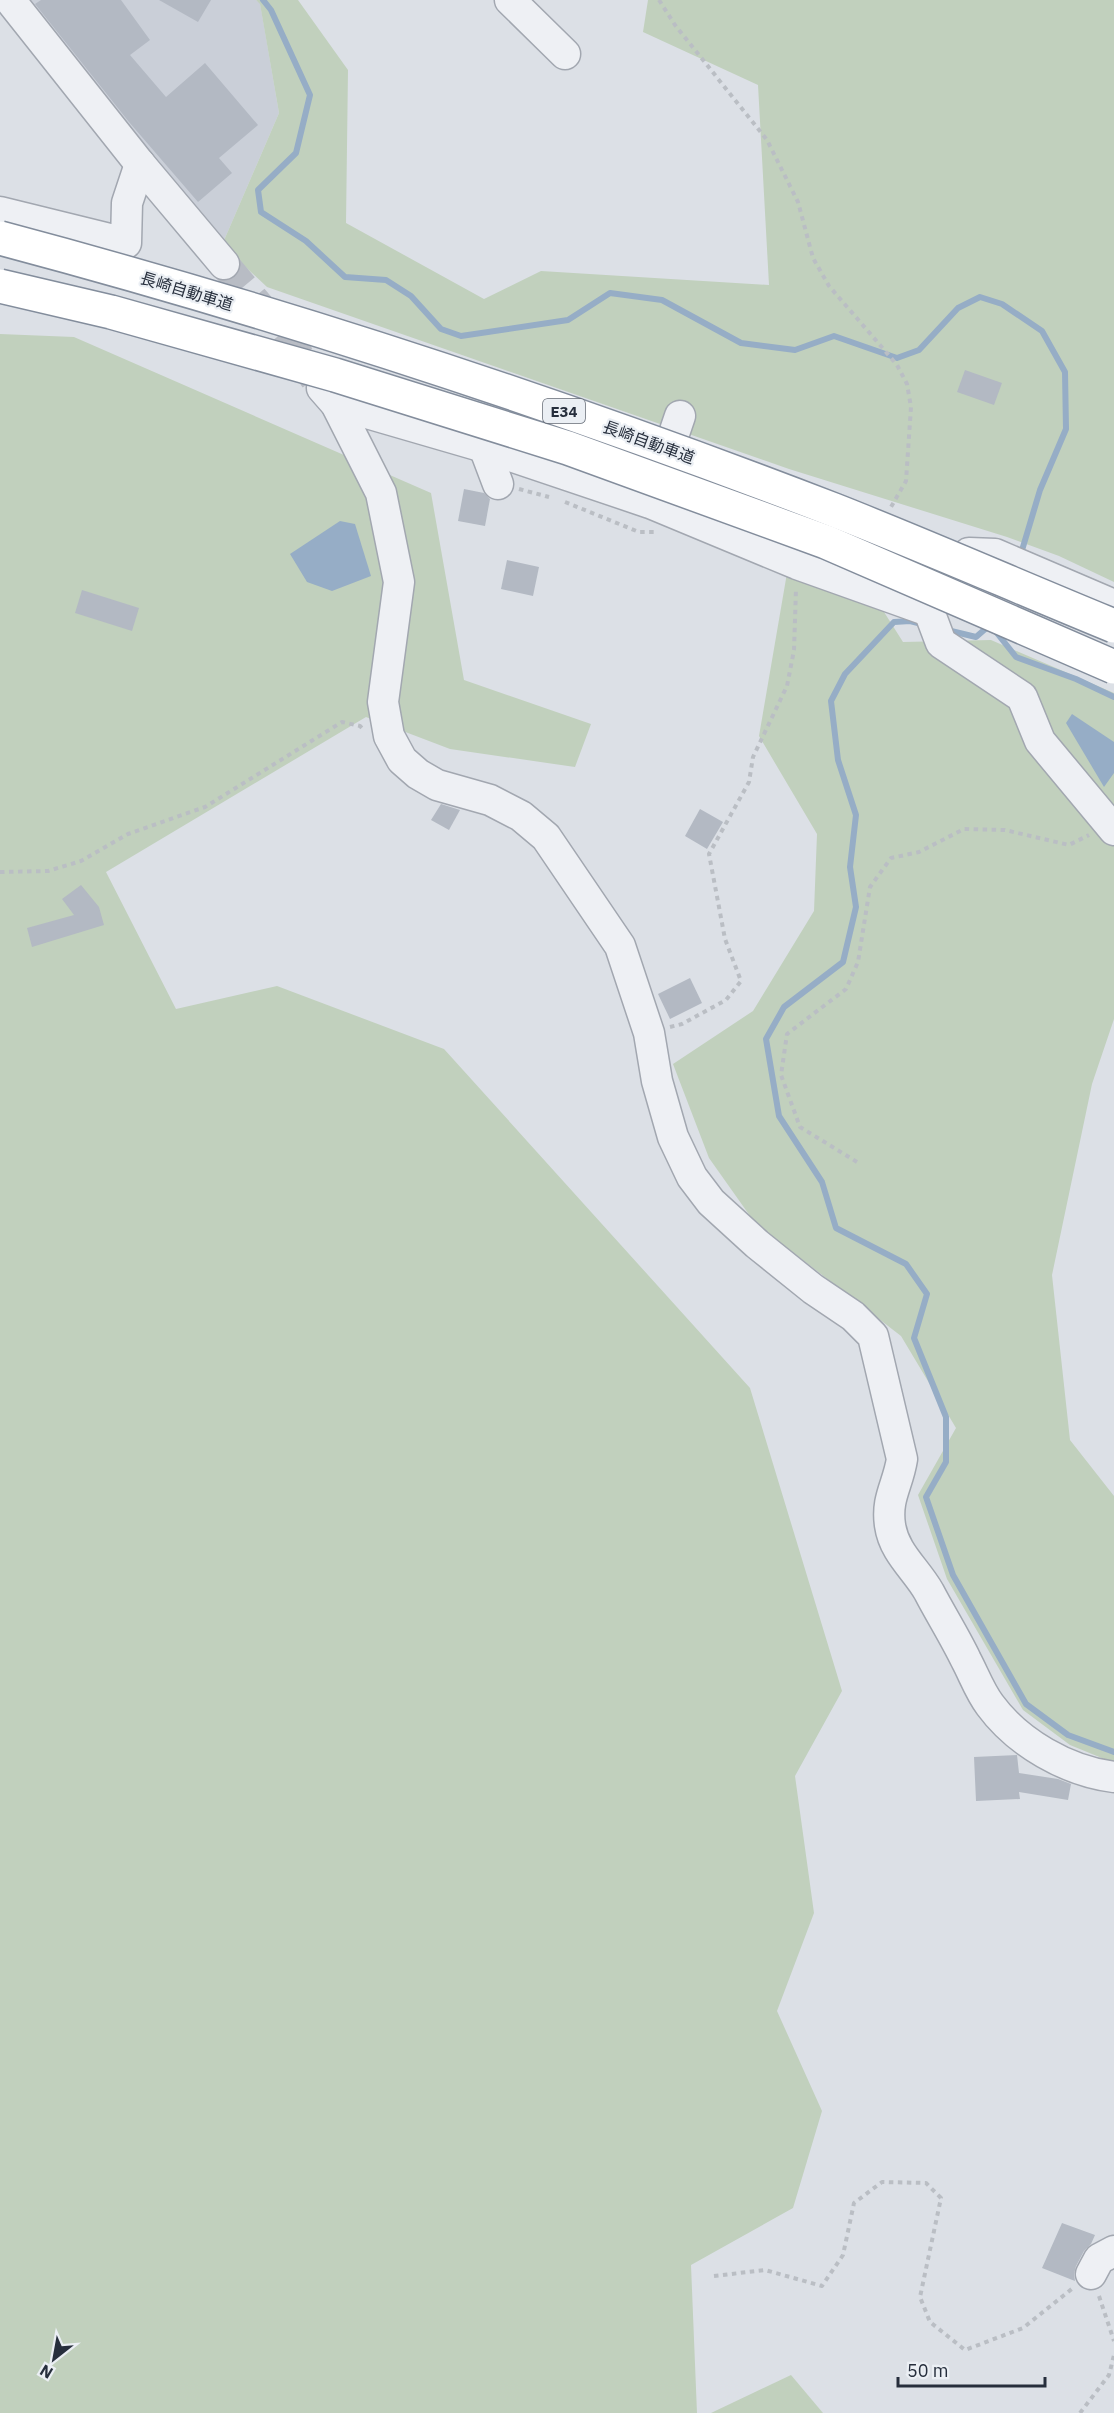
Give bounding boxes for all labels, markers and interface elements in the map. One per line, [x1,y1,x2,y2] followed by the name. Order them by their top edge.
[138,267,236,315] street label: 長崎自動車道
[543,399,585,423] road number: E34
[600,416,698,468] street label: 長崎自動車道
[24,2329,84,2389] north arrow
[898,2350,1045,2388] scale bar
[907,2359,949,2382] text: 50 m
[36,2360,56,2383] text: N

